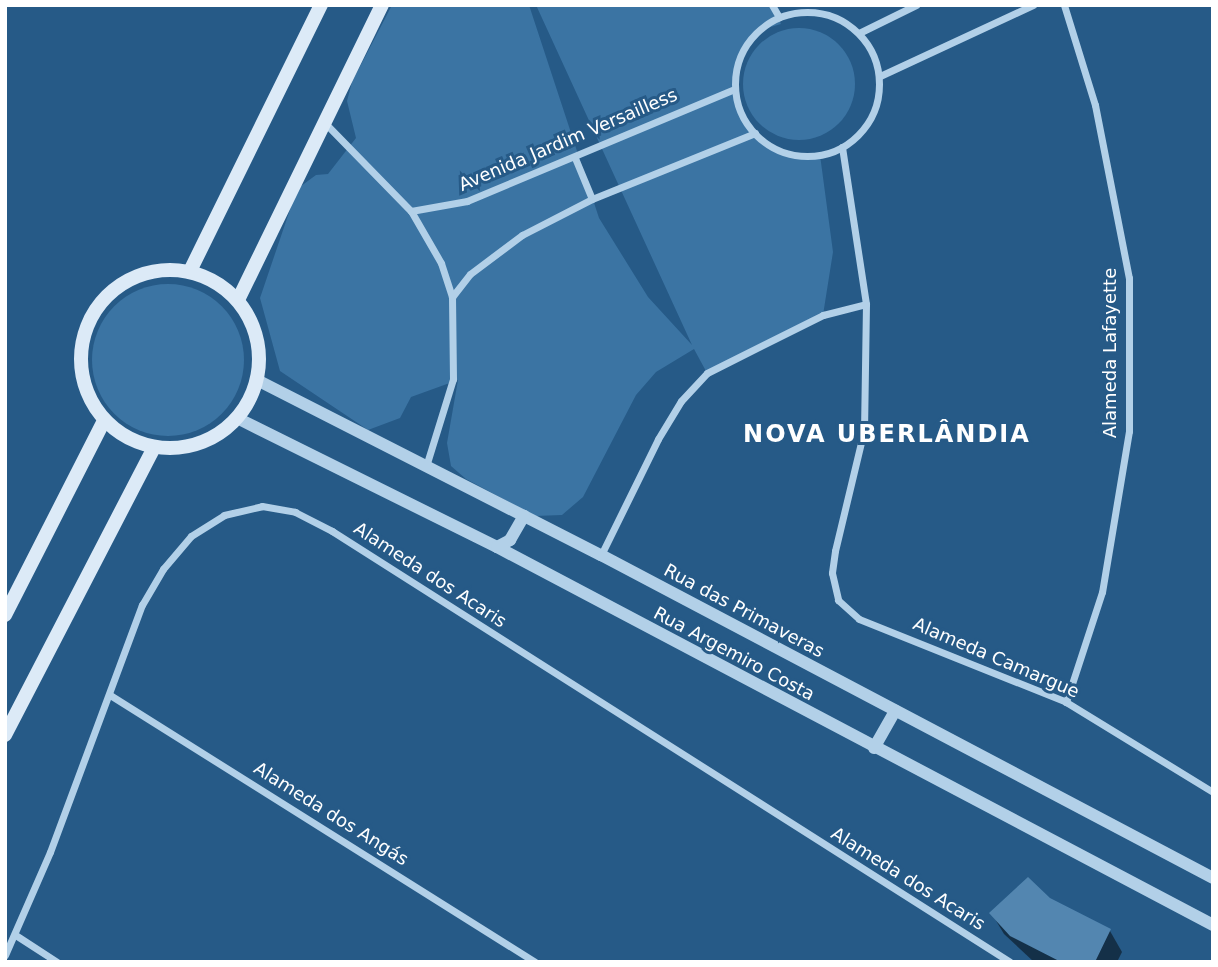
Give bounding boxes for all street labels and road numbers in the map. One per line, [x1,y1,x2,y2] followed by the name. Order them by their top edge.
[455,84,681,196] street label: Avenida Jardim Versailless
[1099,268,1121,438] street label: Alameda Lafayette
[350,518,510,632] street label: Alameda dos Acaris
[660,560,828,662] street label: Rua das Primaveras
[650,602,818,706] street label: Rua Argemiro Costa
[910,613,1082,703] street label: Alameda Camargue
[250,758,412,870] street label: Alameda dos Angás
[827,823,989,935] street label: Alameda dos Acaris

